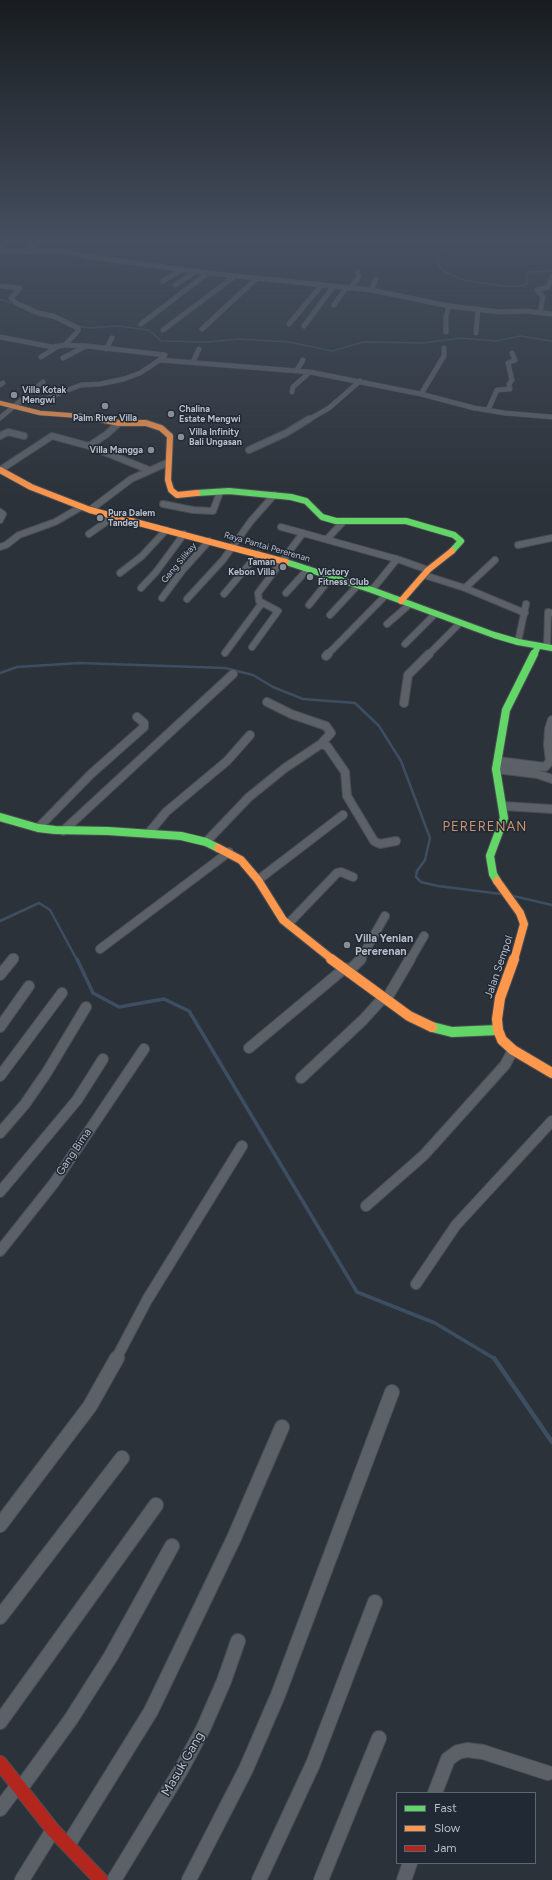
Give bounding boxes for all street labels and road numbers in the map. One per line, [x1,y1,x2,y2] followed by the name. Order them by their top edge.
[223,530,311,564] street label: Raya Pantai Pererenan
[159,541,199,585] street label: Gang Silikay
[482,934,516,1000] street label: Jalan Sempol
[54,1126,94,1178] street label: Gang Bima
[158,1729,208,1799] street label: Masuk Gang

